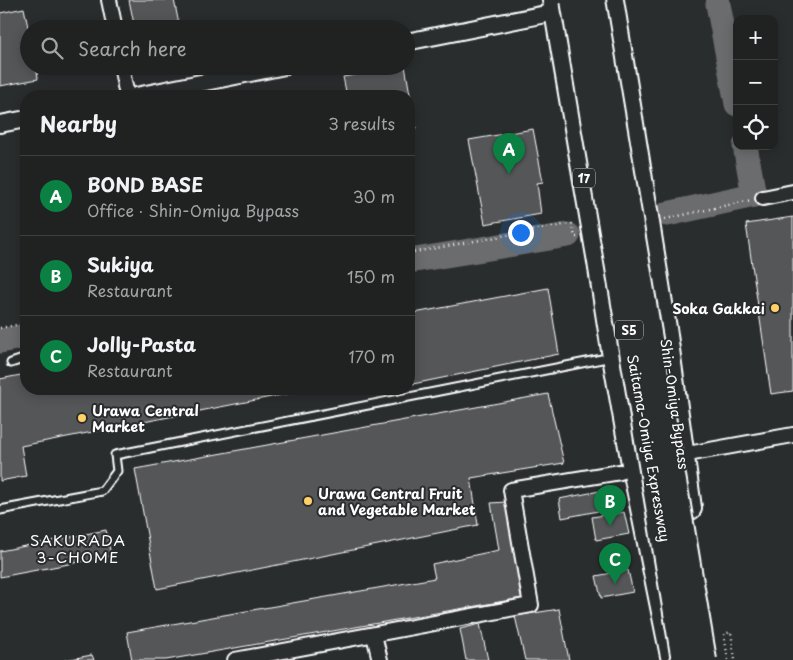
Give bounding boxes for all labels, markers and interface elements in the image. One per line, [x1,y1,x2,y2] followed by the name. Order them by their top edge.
[733,15,778,150] map controls
[733,15,778,60] button: +
[20,20,415,75] search box
[38,34,66,62] icon: search
[78,34,187,62] text: Search here
[733,60,778,105] button: −
[733,105,778,150] button: locate
[40,107,117,139] text: Nearby
[328,111,395,135] text: 3 results
[493,133,525,174] pin: A
[573,168,595,188] road number: 17
[87,170,203,198] text: BOND BASE
[50,184,62,208] text: A
[353,184,395,208] text: 30 m
[87,198,299,222] text: Office · Shin-Omiya Bypass
[508,220,534,246] your location
[87,250,154,278] text: Sukiya
[51,264,61,288] text: B
[347,264,395,288] text: 150 m
[87,278,173,302] text: Restaurant
[672,298,765,319] place label: Soka Gakkai
[769,302,781,314] marker: Soka Gakkai
[615,320,643,340] road number: S5
[87,330,196,358] text: Jolly-Pasta
[655,337,695,471] street label: Shin-Omiya Bypass
[50,344,62,368] text: C
[349,344,395,368] text: 170 m
[622,353,676,543] street label: Saitama-Omiya Expressway
[87,358,173,382] text: Restaurant
[92,400,199,437] place label: Urawa Central Market
[76,412,88,424] marker: Urawa Central Market
[318,483,476,520] place label: Urawa Central Fruit and Vegetable Market
[594,485,626,526] pin: B
[302,495,314,507] marker: Urawa Central Fruit and Vegetable Market
[30,528,126,568] district label: SAKURADA 3-CHOME
[599,543,631,584] pin: C

